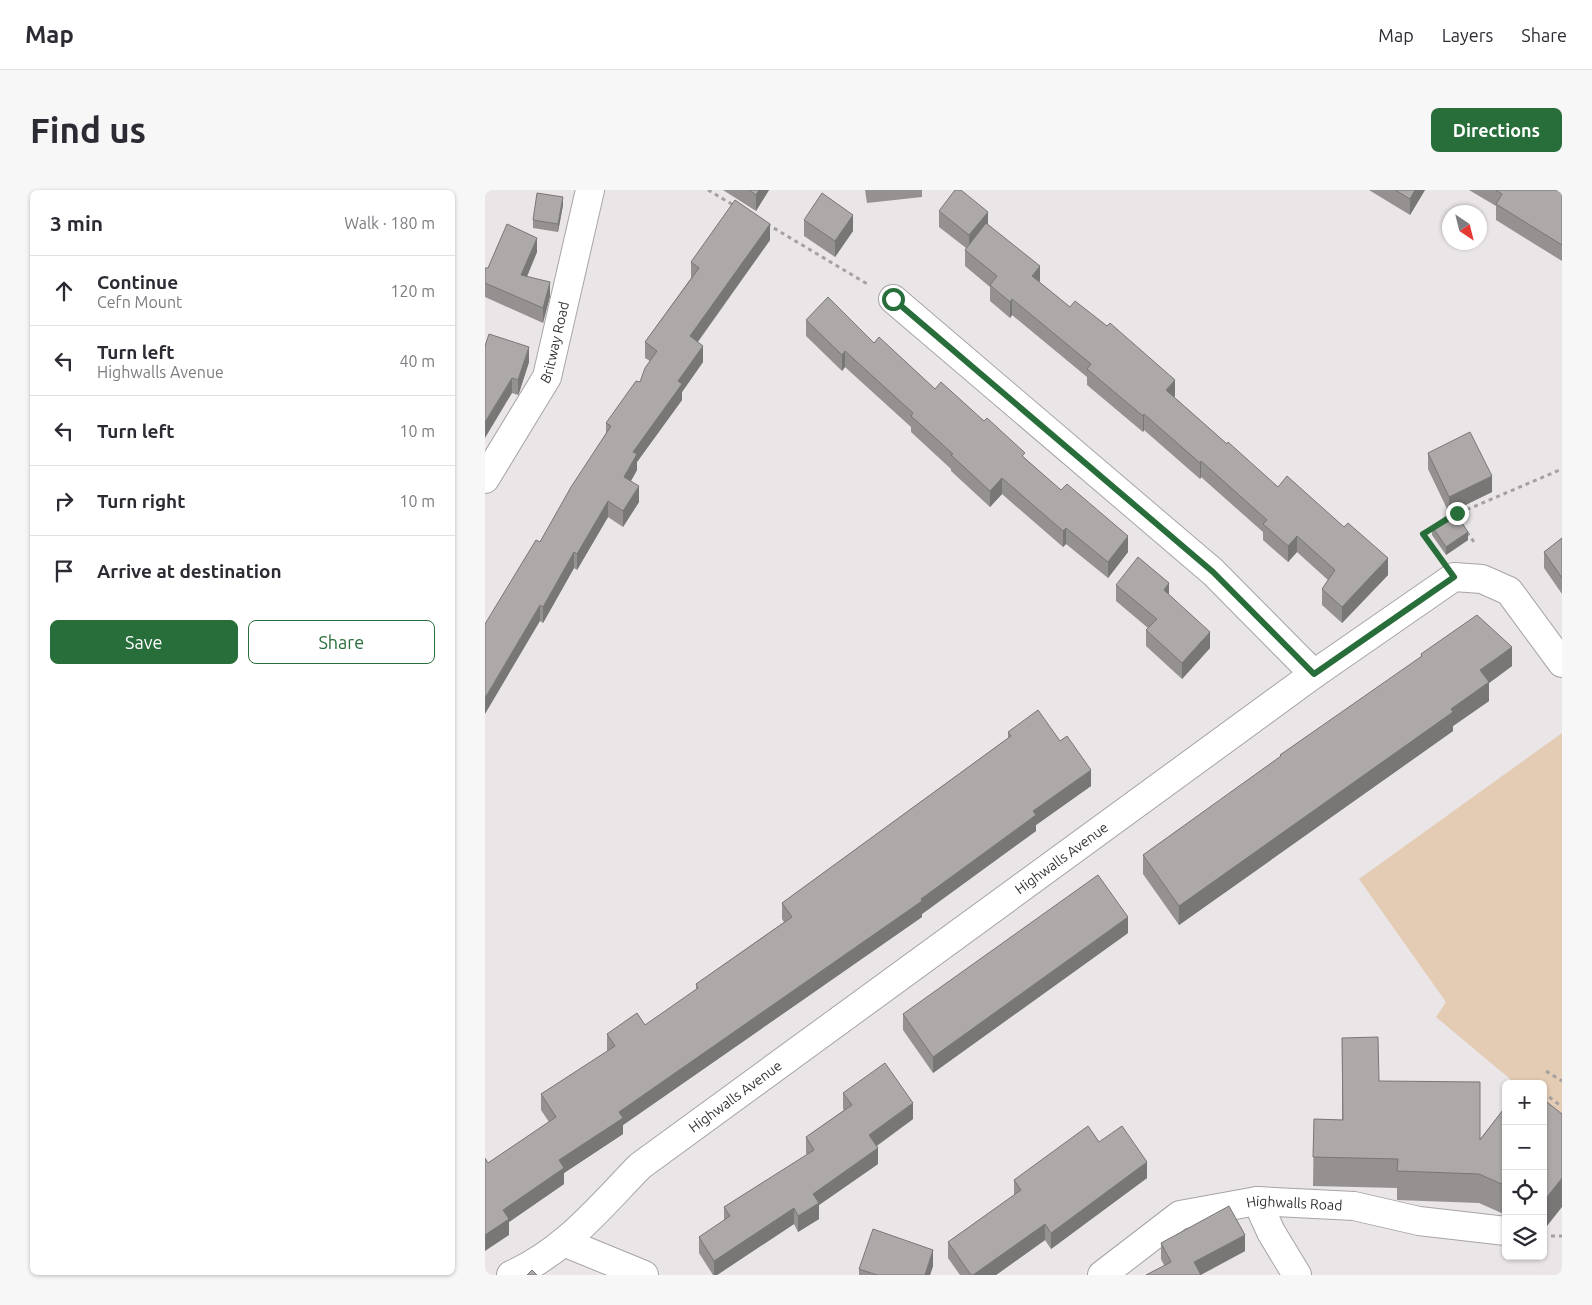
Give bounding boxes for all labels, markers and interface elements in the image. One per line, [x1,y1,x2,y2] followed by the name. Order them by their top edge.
[25,21,74,48] text: Map
[1378,25,1414,45] text: Map
[1442,25,1493,45] text: Layers
[1521,25,1567,45] text: Share
[1431,108,1562,152] button: Directions
[30,110,146,150] text: Find us
[1442,205,1487,250] north arrow
[50,211,103,235] text: 3 min
[344,214,435,232] text: Walk · 180 m
[97,271,178,293] text: Continue
[50,277,78,305] icon: ahead
[390,282,435,300] text: 120 m
[882,288,905,311] route start
[97,293,182,311] text: Cefn Mount
[537,300,572,386] street label: Britway Road
[97,341,175,363] text: Turn left
[50,347,78,375] icon: left
[399,352,435,370] text: 40 m
[97,363,224,381] text: Highwalls Avenue
[50,417,78,445] icon: left
[97,420,175,442] text: Turn left
[399,422,435,440] text: 10 m
[50,487,78,515] icon: right
[97,490,185,512] text: Turn right
[399,492,435,510] text: 10 m
[1446,502,1469,525] route end
[50,557,78,585] icon: arrive
[97,560,282,582] text: Arrive at destination
[50,620,238,664] button: Save
[248,620,435,664] button: Share
[1012,819,1111,898] street label: Highwalls Avenue
[686,1057,785,1136] street label: Highwalls Avenue
[1502,1080,1547,1260] map controls
[1502,1080,1547,1125] button: +
[1502,1125,1547,1170] button: −
[1502,1170,1547,1215] button: locate
[1245,1193,1343,1213] street label: Highwalls Road
[1502,1215,1547,1260] button: layers

